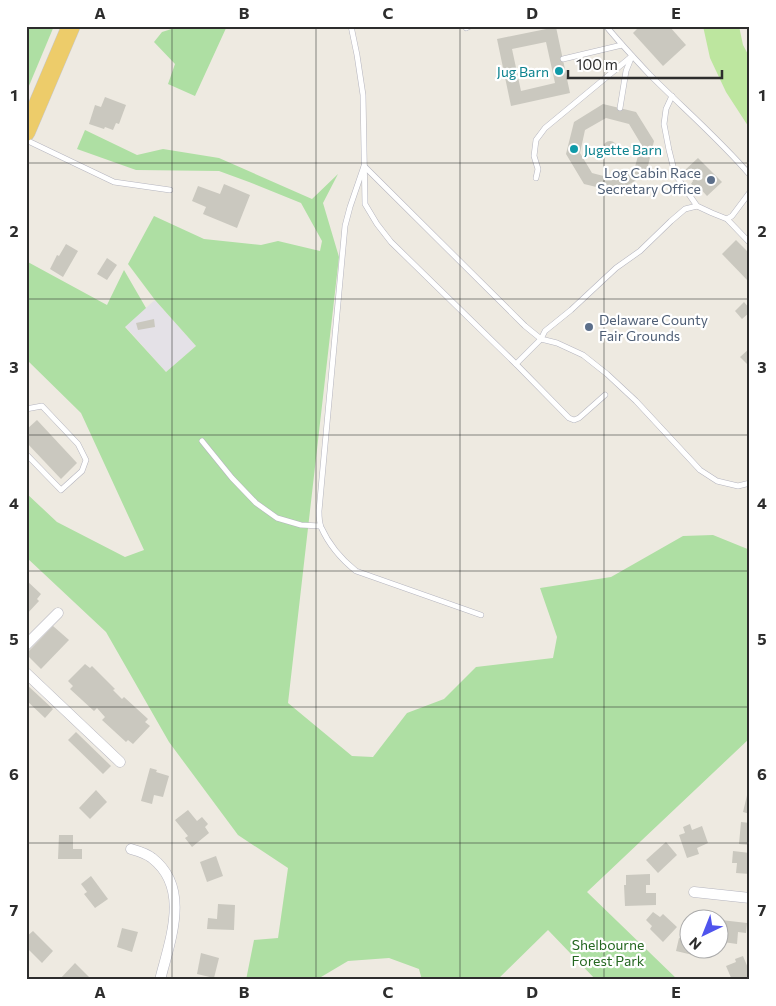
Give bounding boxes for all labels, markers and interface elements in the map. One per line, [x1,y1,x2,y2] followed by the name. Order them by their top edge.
[94,3,106,22] text: A
[239,3,250,22] text: B
[383,3,394,22] text: C
[526,3,538,22] text: D
[671,3,681,22] text: E
[568,48,722,80] scale bar
[576,55,618,73] text: 100 m
[497,63,549,80] place label: Jug Barn
[553,65,565,77] marker: Jug Barn
[10,85,18,104] text: 1
[758,85,766,104] text: 1
[584,141,662,158] place label: Jugette Barn
[568,143,580,155] marker: Jugette Barn
[597,164,701,197] place label: Log Cabin Race Secretary Office
[705,174,717,186] marker: Log Cabin Race Secretary Office
[9,221,19,240] text: 2
[757,221,767,240] text: 2
[599,311,708,344] place label: Delaware County Fair Grounds
[583,321,595,333] marker: Delaware County Fair Grounds
[9,357,19,376] text: 3
[757,357,767,376] text: 3
[9,493,19,512] text: 4
[757,493,767,512] text: 4
[9,629,19,648] text: 5
[757,629,767,648] text: 5
[9,764,19,783] text: 6
[757,764,767,783] text: 6
[10,900,19,919] text: 7
[758,900,767,919] text: 7
[678,908,728,958] north arrow
[685,934,704,954] text: N
[572,936,645,969] park label: Shelbourne Forest Park
[94,982,106,1001] text: A
[239,982,250,1001] text: B
[383,982,394,1001] text: C
[526,982,538,1001] text: D
[671,982,681,1001] text: E

